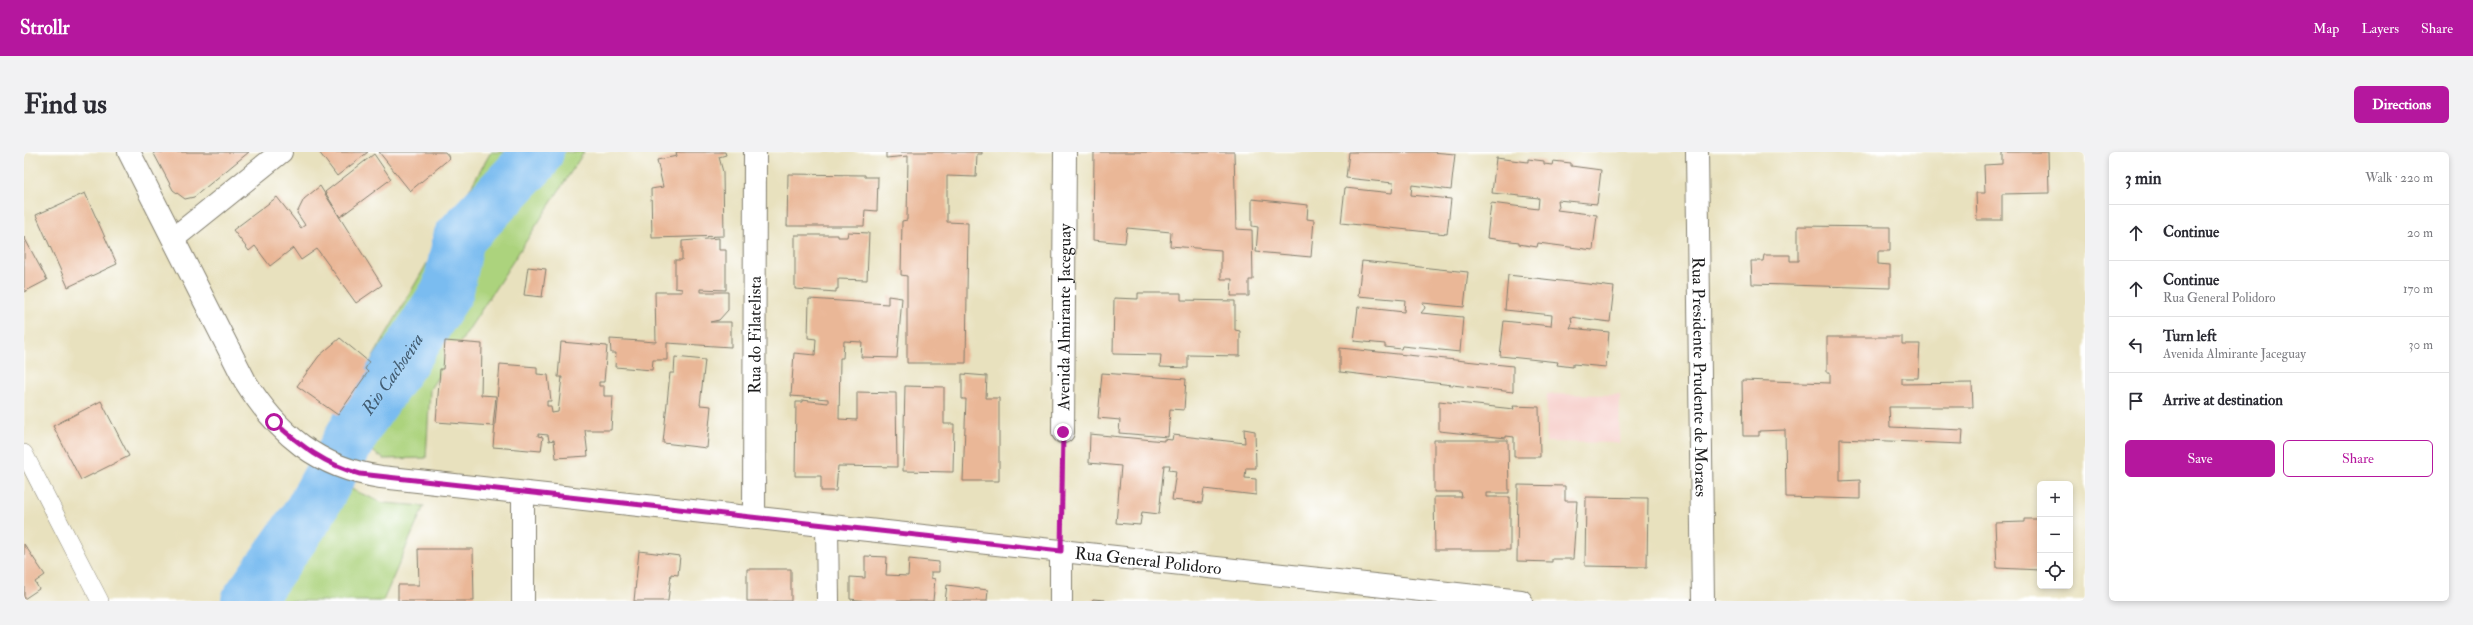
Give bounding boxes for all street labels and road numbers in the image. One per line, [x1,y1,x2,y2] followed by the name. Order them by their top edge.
[1053,223,1076,412] street label: Avenida Almirante Jaceguay
[1688,257,1712,497] street label: Rua Presidente Prudente de Moraes
[744,275,765,394] street label: Rua do Filatelista
[1074,542,1223,579] street label: Rua General Polidoro

